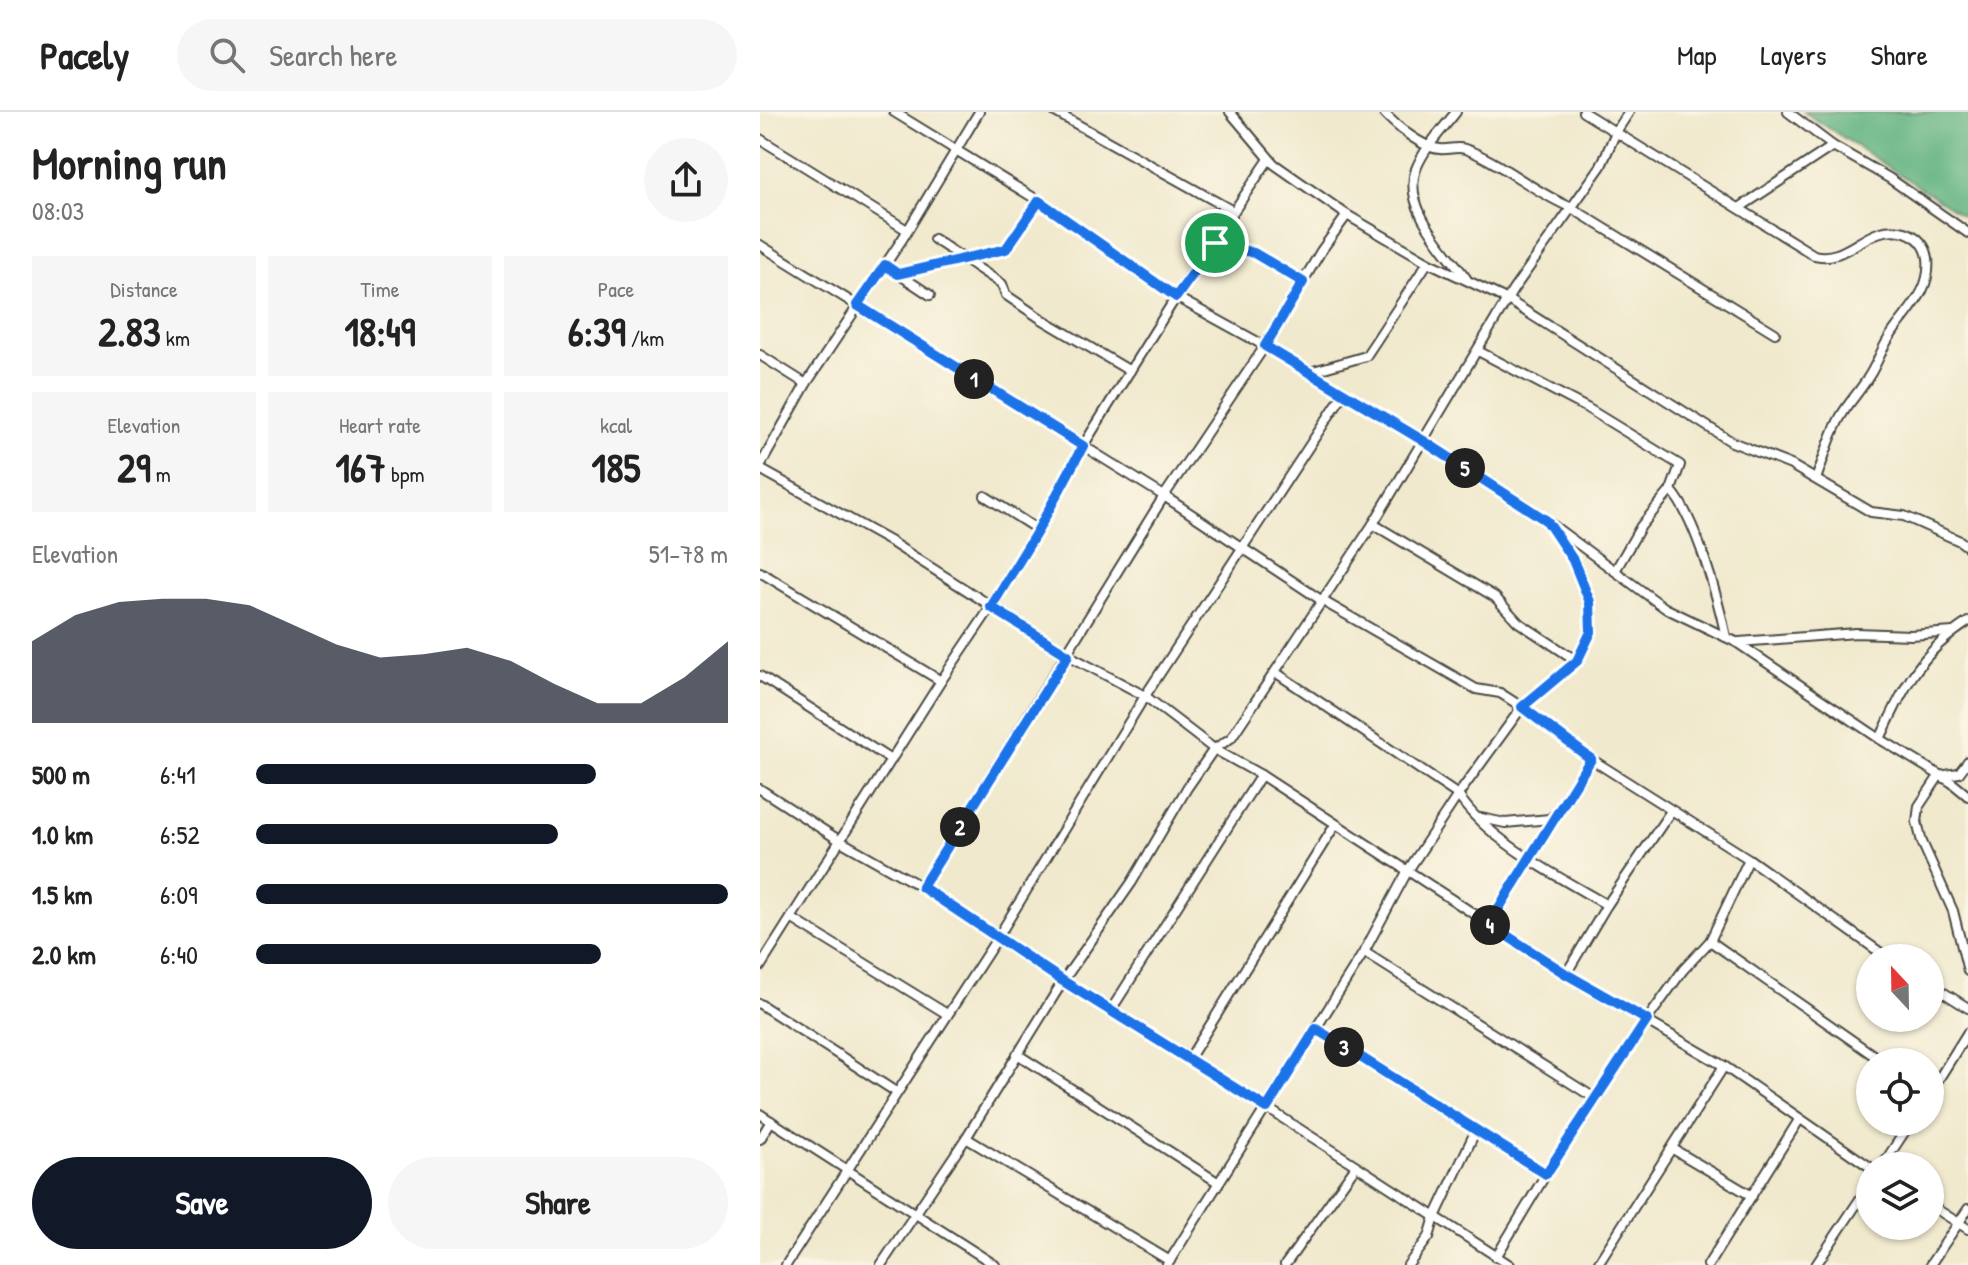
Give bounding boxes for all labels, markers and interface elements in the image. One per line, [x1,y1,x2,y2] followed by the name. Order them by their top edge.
[177,19,737,91] search box
[40,29,129,81] text: Pacely
[205,33,249,77] icon: search
[269,35,397,75] text: Search here
[1677,36,1717,74] text: Map
[1761,36,1826,74] text: Layers
[1870,36,1928,74] text: Share
[32,133,227,193] text: Morning run
[644,138,728,222] button: share
[32,193,84,228] text: 08:03
[1181,209,1249,277] pin
[1193,221,1237,265] icon: arrive
[110,274,178,304] text: Distance
[361,274,399,304] text: Time
[598,274,634,304] text: Pace
[98,304,161,358] text: 2.83
[345,304,415,358] text: 18:49
[568,304,626,358] text: 6:39
[161,323,190,353] text: km
[626,323,664,353] text: /km
[954,359,994,399] pin: 1
[970,364,978,394] text: 1
[107,410,181,440] text: Elevation
[339,410,421,440] text: Heart rate
[600,410,632,440] text: kcal
[117,440,151,494] text: 29
[336,440,386,494] text: 167
[592,440,640,494] text: 185
[1445,448,1485,488] pin: 5
[1460,453,1470,483] text: 5
[151,459,171,489] text: m
[386,459,424,489] text: bpm
[32,536,118,571] text: Elevation
[649,536,728,571] text: 51–78 m
[32,757,90,792] text: 500 m
[160,757,196,792] text: 6:41
[940,807,980,847] pin: 2
[955,812,965,842] text: 2
[32,817,93,852] text: 1.0 km
[160,817,200,852] text: 6:52
[32,877,92,912] text: 1.5 km
[160,877,198,912] text: 6:09
[1470,905,1510,945] pin: 4
[1486,910,1494,940] text: 4
[32,937,96,972] text: 2.0 km
[160,937,198,972] text: 6:40
[1856,944,1944,1032] north arrow
[1856,944,1944,1240] map controls
[1324,1027,1364,1067] pin: 3
[1339,1032,1349,1062] text: 3
[1856,1048,1944,1136] button: locate
[1856,1152,1944,1240] button: layers
[32,1157,372,1249] button: Save
[388,1157,728,1249] button: Share

